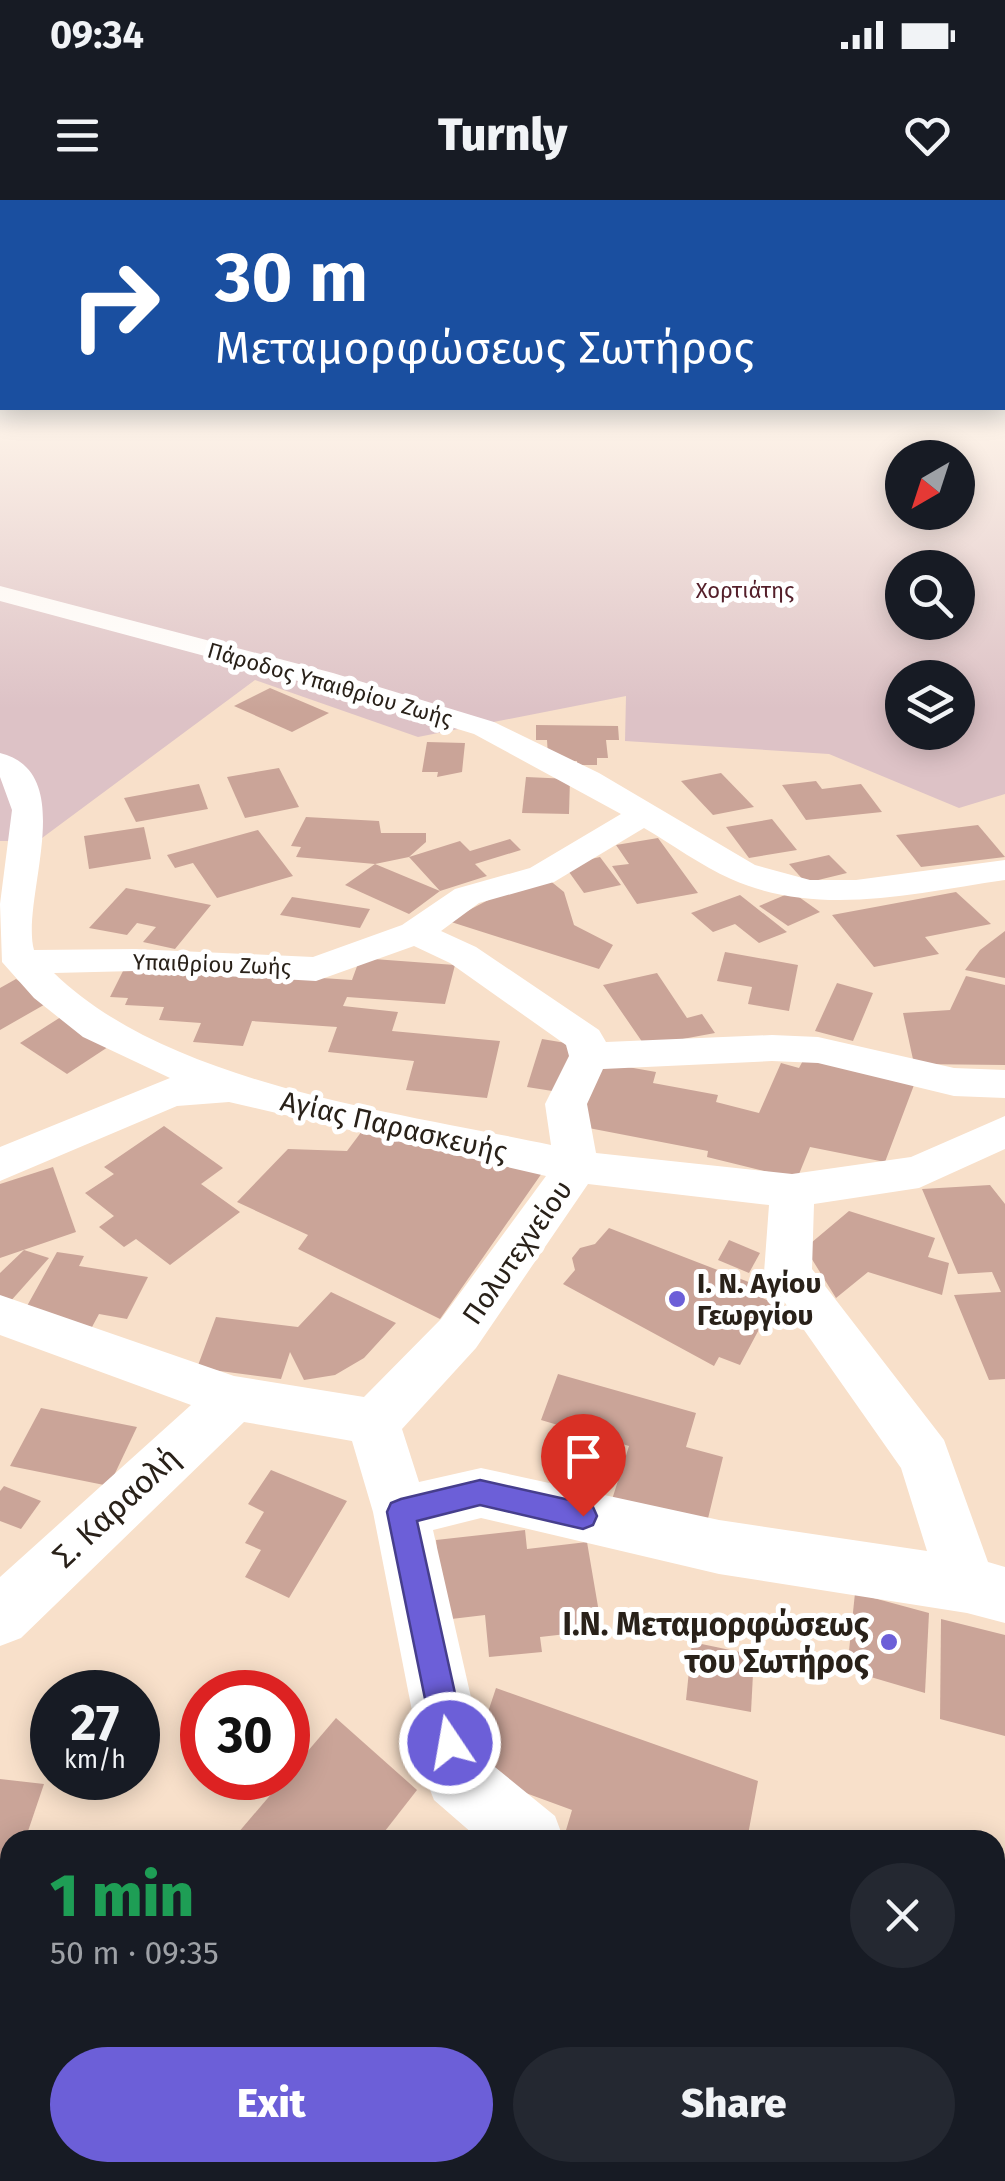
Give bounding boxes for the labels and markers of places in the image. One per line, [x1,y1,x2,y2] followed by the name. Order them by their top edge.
[697,1267,821,1332] place label: Ι. Ν. Αγίου Γεωργίου
[666,1288,688,1310] marker: Ι. Ν. Αγίου Γεωργίου
[541,1414,626,1517] pin
[563,1605,870,1680] place label: I.N. Μεταμορφώσεως του Σωτήρος
[878,1631,900,1653] marker: I.N. Μεταμορφώσεως του Σωτήρος

